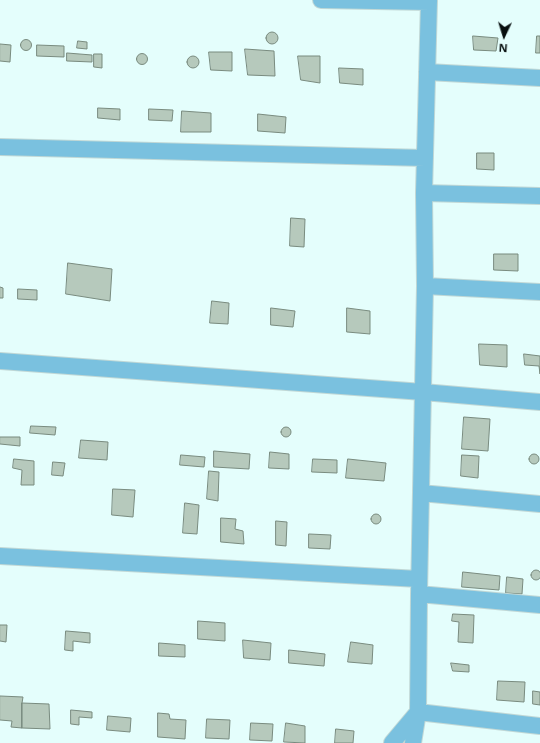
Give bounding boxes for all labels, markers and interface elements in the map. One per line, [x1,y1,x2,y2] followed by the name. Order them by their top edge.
[484,16,524,56] north arrow
[498,41,508,56] text: N

